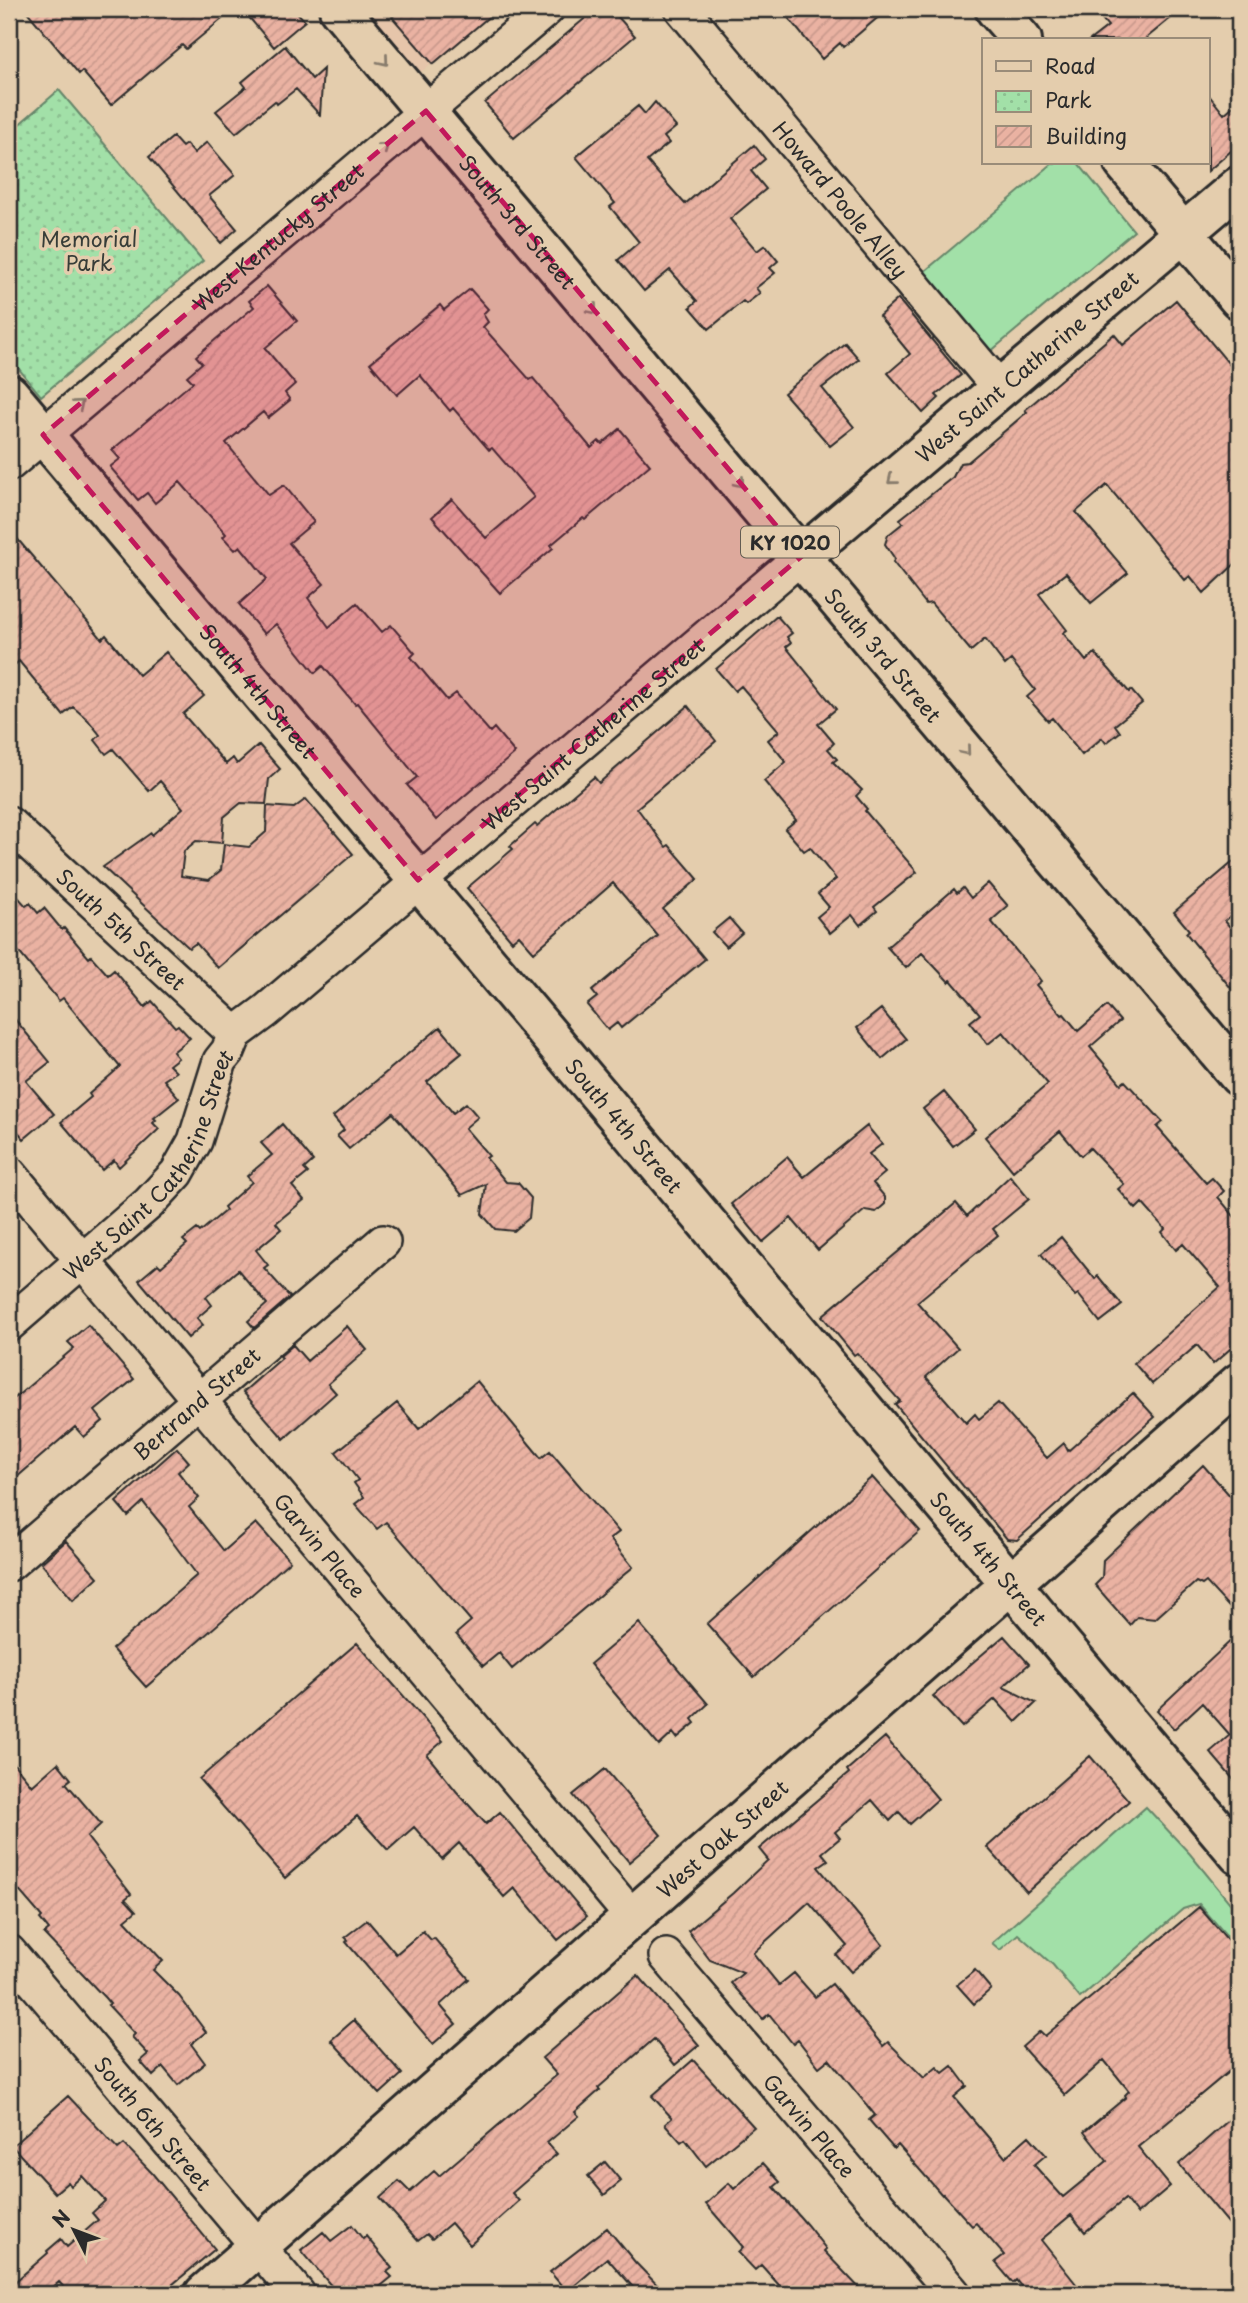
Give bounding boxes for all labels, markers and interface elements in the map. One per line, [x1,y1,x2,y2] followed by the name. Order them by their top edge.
[982,38,1210,164] legend
[1045,49,1096,81] text: Road
[376,52,388,65] one-way arrow
[1045,83,1092,115] text: Park
[766,114,916,285] street label: Howard Poole Alley
[1045,119,1127,151] text: Building
[376,143,389,155] one-way arrow
[452,147,584,296] street label: South 3rd Street
[185,155,370,319] street label: West Kentucky Street
[40,222,138,278] park label: Memorial Park
[908,262,1145,470] street label: West Saint Catherine Street
[585,301,597,314] one-way arrow
[71,400,84,412] one-way arrow
[887,472,900,484] one-way arrow
[732,475,744,488] one-way arrow
[741,526,839,558] road number: KY 1020
[818,581,950,729] street label: South 3rd Street
[193,616,325,765] street label: South 4th Street
[474,630,711,838] street label: West Saint Catherine Street
[958,743,970,756] one-way arrow
[50,860,194,997] street label: South 5th Street
[55,1041,240,1287] street label: West Saint Catherine Street
[559,1051,691,1200] street label: South 4th Street
[126,1339,267,1467] street label: Bertrand Street
[923,1484,1055,1633] street label: South 4th Street
[267,1485,374,1604] street label: Garvin Place
[649,1771,795,1905] street label: West Oak Street
[87,2049,220,2197] street label: South 6th Street
[756,2066,864,2184] street label: Garvin Place
[38,2194,108,2264] north arrow
[45,2203,76,2233] text: N

